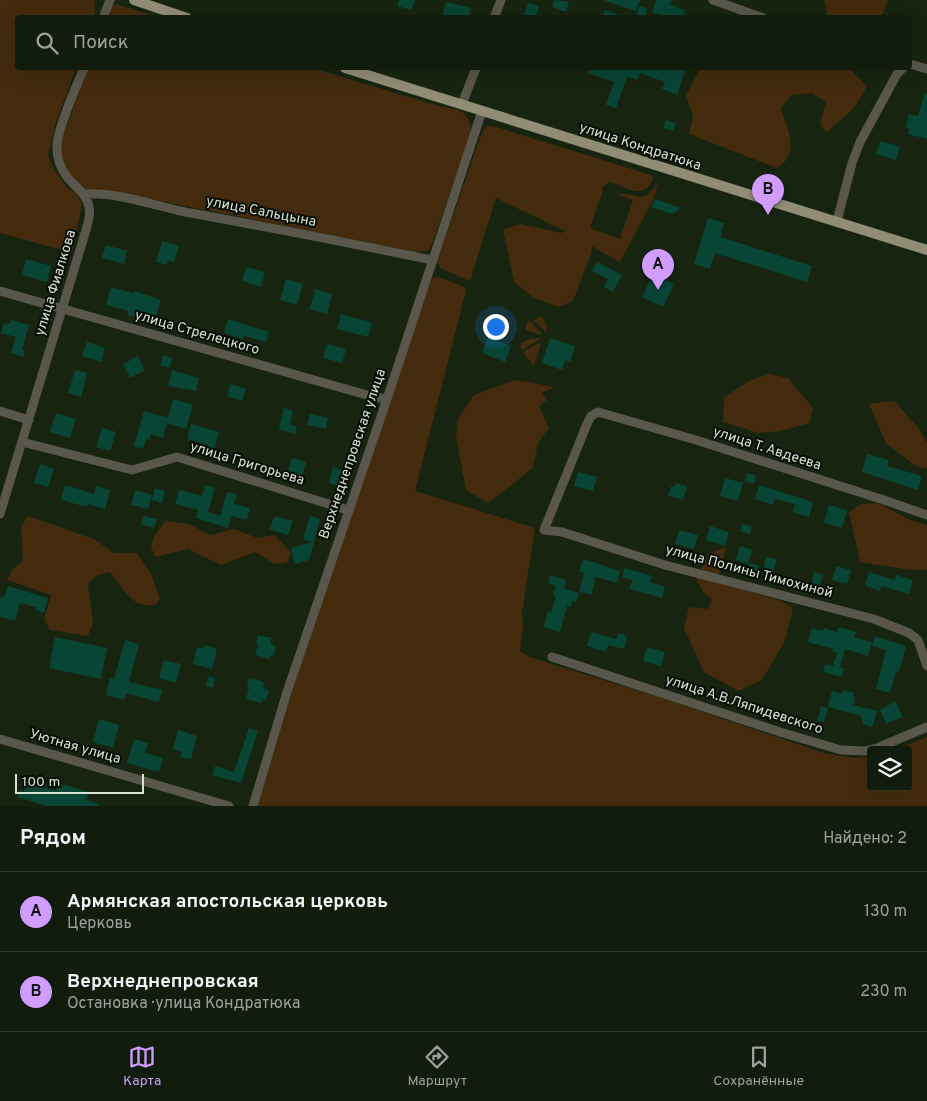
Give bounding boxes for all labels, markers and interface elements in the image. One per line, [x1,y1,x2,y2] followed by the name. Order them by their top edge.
[15,15,912,70] search box
[33,29,61,57] icon: search
[73,31,129,55] text: Поиск
[577,119,703,175] street label: улица Кондратюка
[752,174,784,215] pin: B
[205,193,317,231] street label: улица Сальцына
[32,228,80,338] street label: улица Фиалкова
[642,249,674,290] pin: A
[133,307,262,359] street label: улица Стрелецкого
[483,314,509,340] your location
[316,367,390,541] street label: Верхнеднепровская улица
[711,423,823,475] street label: улица Т. Авдеева
[188,439,306,489] street label: улица Григорьева
[663,541,835,603] street label: улица Полины Тимохиной
[663,672,825,739] street label: улица А.В.Ляпидевского
[27,726,123,768] street label: Уютная улица
[867,746,912,791] map controls
[867,746,912,791] button: layers
[15,771,144,794] scale bar
[22,774,60,791] text: 100 m
[20,825,86,852] text: Рядом
[823,829,907,849] text: Найдено: 2
[67,890,388,914] text: Армянская апостольская церковь
[30,902,42,922] text: A
[864,902,907,922] text: 130 m
[67,914,132,934] text: Церковь
[67,970,259,994] text: Верхнеднепровская
[30,982,42,1002] text: B
[860,982,907,1002] text: 230 m
[67,994,301,1014] text: Остановка · улица Кондратюка
[123,1043,161,1090] tab: Карта
[407,1043,467,1090] tab: Маршрут
[713,1043,804,1090] tab: Сохранённые

